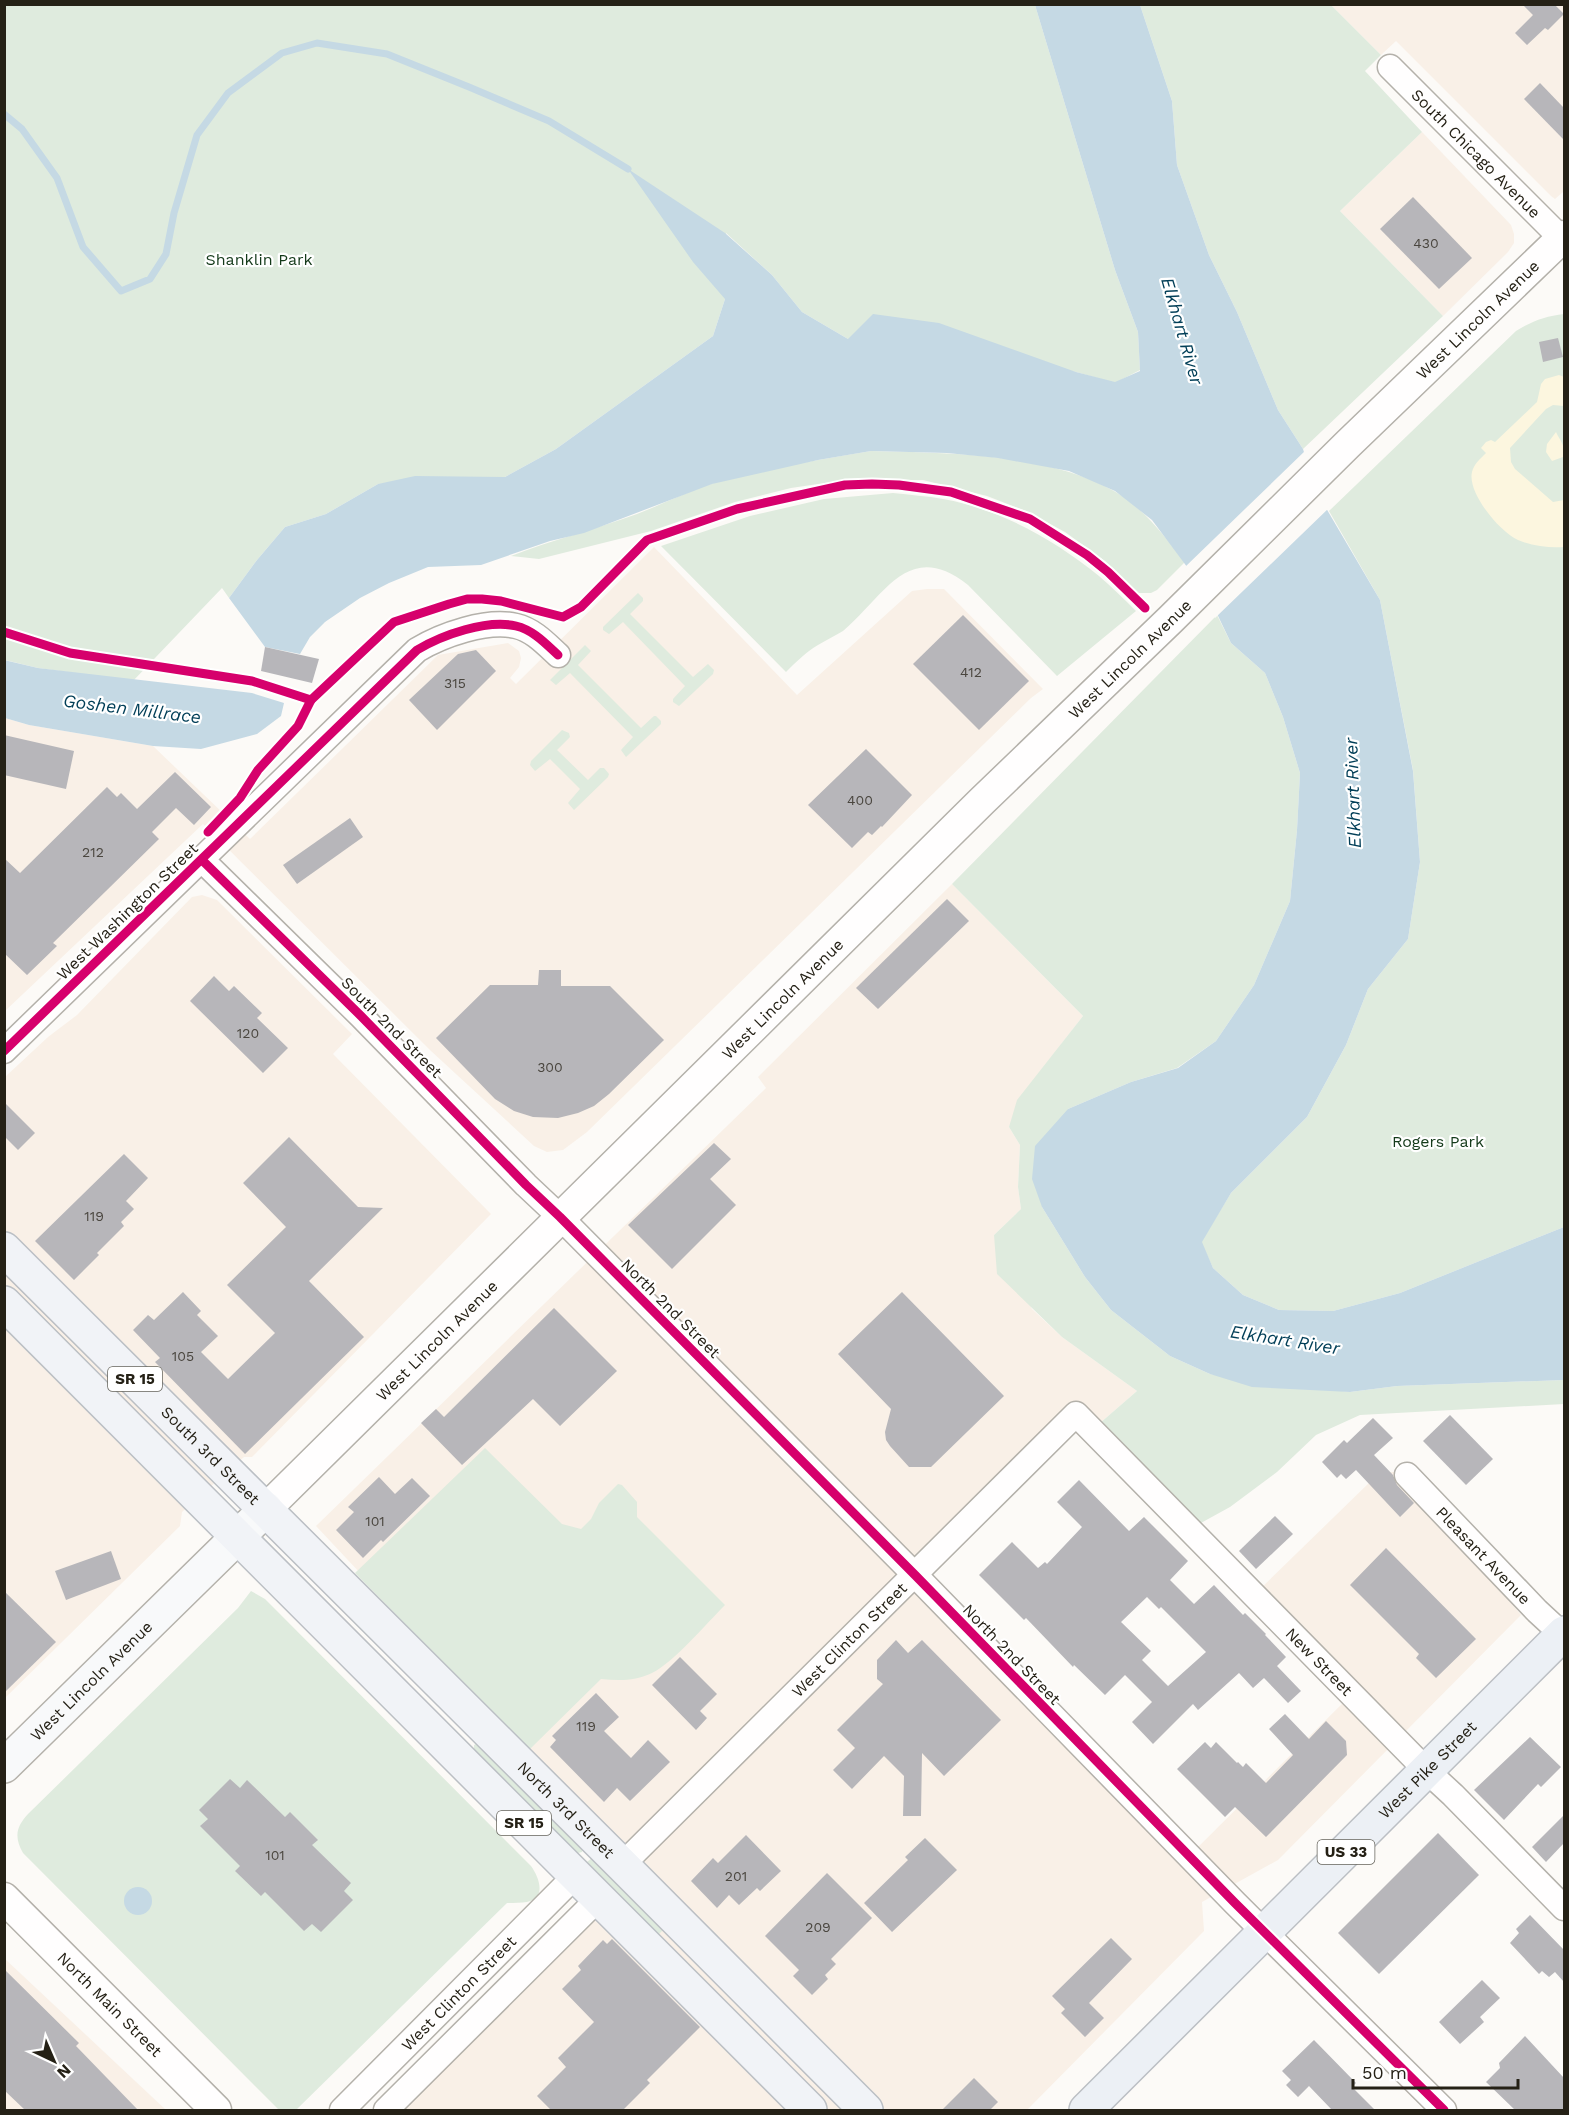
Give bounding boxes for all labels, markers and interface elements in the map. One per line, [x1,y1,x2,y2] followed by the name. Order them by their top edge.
[1407,85,1544,222] street label: South Chicago Avenue
[1413,235,1439,251] house number: 430
[205,250,313,269] park label: Shanklin Park
[1412,256,1543,383] street label: West Lincoln Avenue
[1157,275,1208,388] water label: Elkhart River
[1065,595,1195,723] street label: West Lincoln Avenue
[960,664,982,680] house number: 412
[444,675,466,691] house number: 315
[62,690,202,727] water label: Goshen Millrace
[1340,736,1365,849] water label: Elkhart River
[847,792,873,808] house number: 400
[53,839,202,984] street label: West Washington Street
[82,844,104,860] house number: 212
[718,935,847,1063] street label: West Lincoln Avenue
[337,973,446,1082] street label: South 2nd Street
[237,1025,259,1041] house number: 120
[537,1059,563,1075] house number: 300
[1392,1132,1484,1151] park label: Rogers Park
[84,1208,104,1224] house number: 119
[617,1255,724,1362] street label: North 2nd Street
[372,1276,502,1405] street label: West Lincoln Avenue
[1229,1320,1342,1359] water label: Elkhart River
[172,1348,194,1364] house number: 105
[108,1367,162,1391] road number: SR 15
[157,1402,264,1509] street label: South 3rd Street
[1432,1503,1535,1609] street label: Pleasant Avenue
[365,1513,385,1529] house number: 101
[788,1578,911,1701] street label: West Clinton Street
[959,1600,1065,1709] street label: North 2nd Street
[27,1617,156,1745] street label: West Lincoln Avenue
[1282,1624,1357,1700] street label: New Street
[1375,1717,1481,1823] street label: West Pike Street
[576,1718,596,1734] house number: 119
[514,1758,618,1862] street label: North 3rd Street
[497,1811,551,1835] road number: SR 15
[1318,1840,1374,1864] road number: US 33
[265,1847,285,1863] house number: 101
[725,1868,747,1884] house number: 201
[805,1919,831,1935] house number: 209
[398,1932,520,2055] street label: West Clinton Street
[54,1948,166,2061] street label: North Main Street
[24,2031,84,2091] north arrow
[1353,2052,1518,2090] scale bar
[53,2060,75,2082] text: N
[1362,2062,1407,2083] text: 50 m

